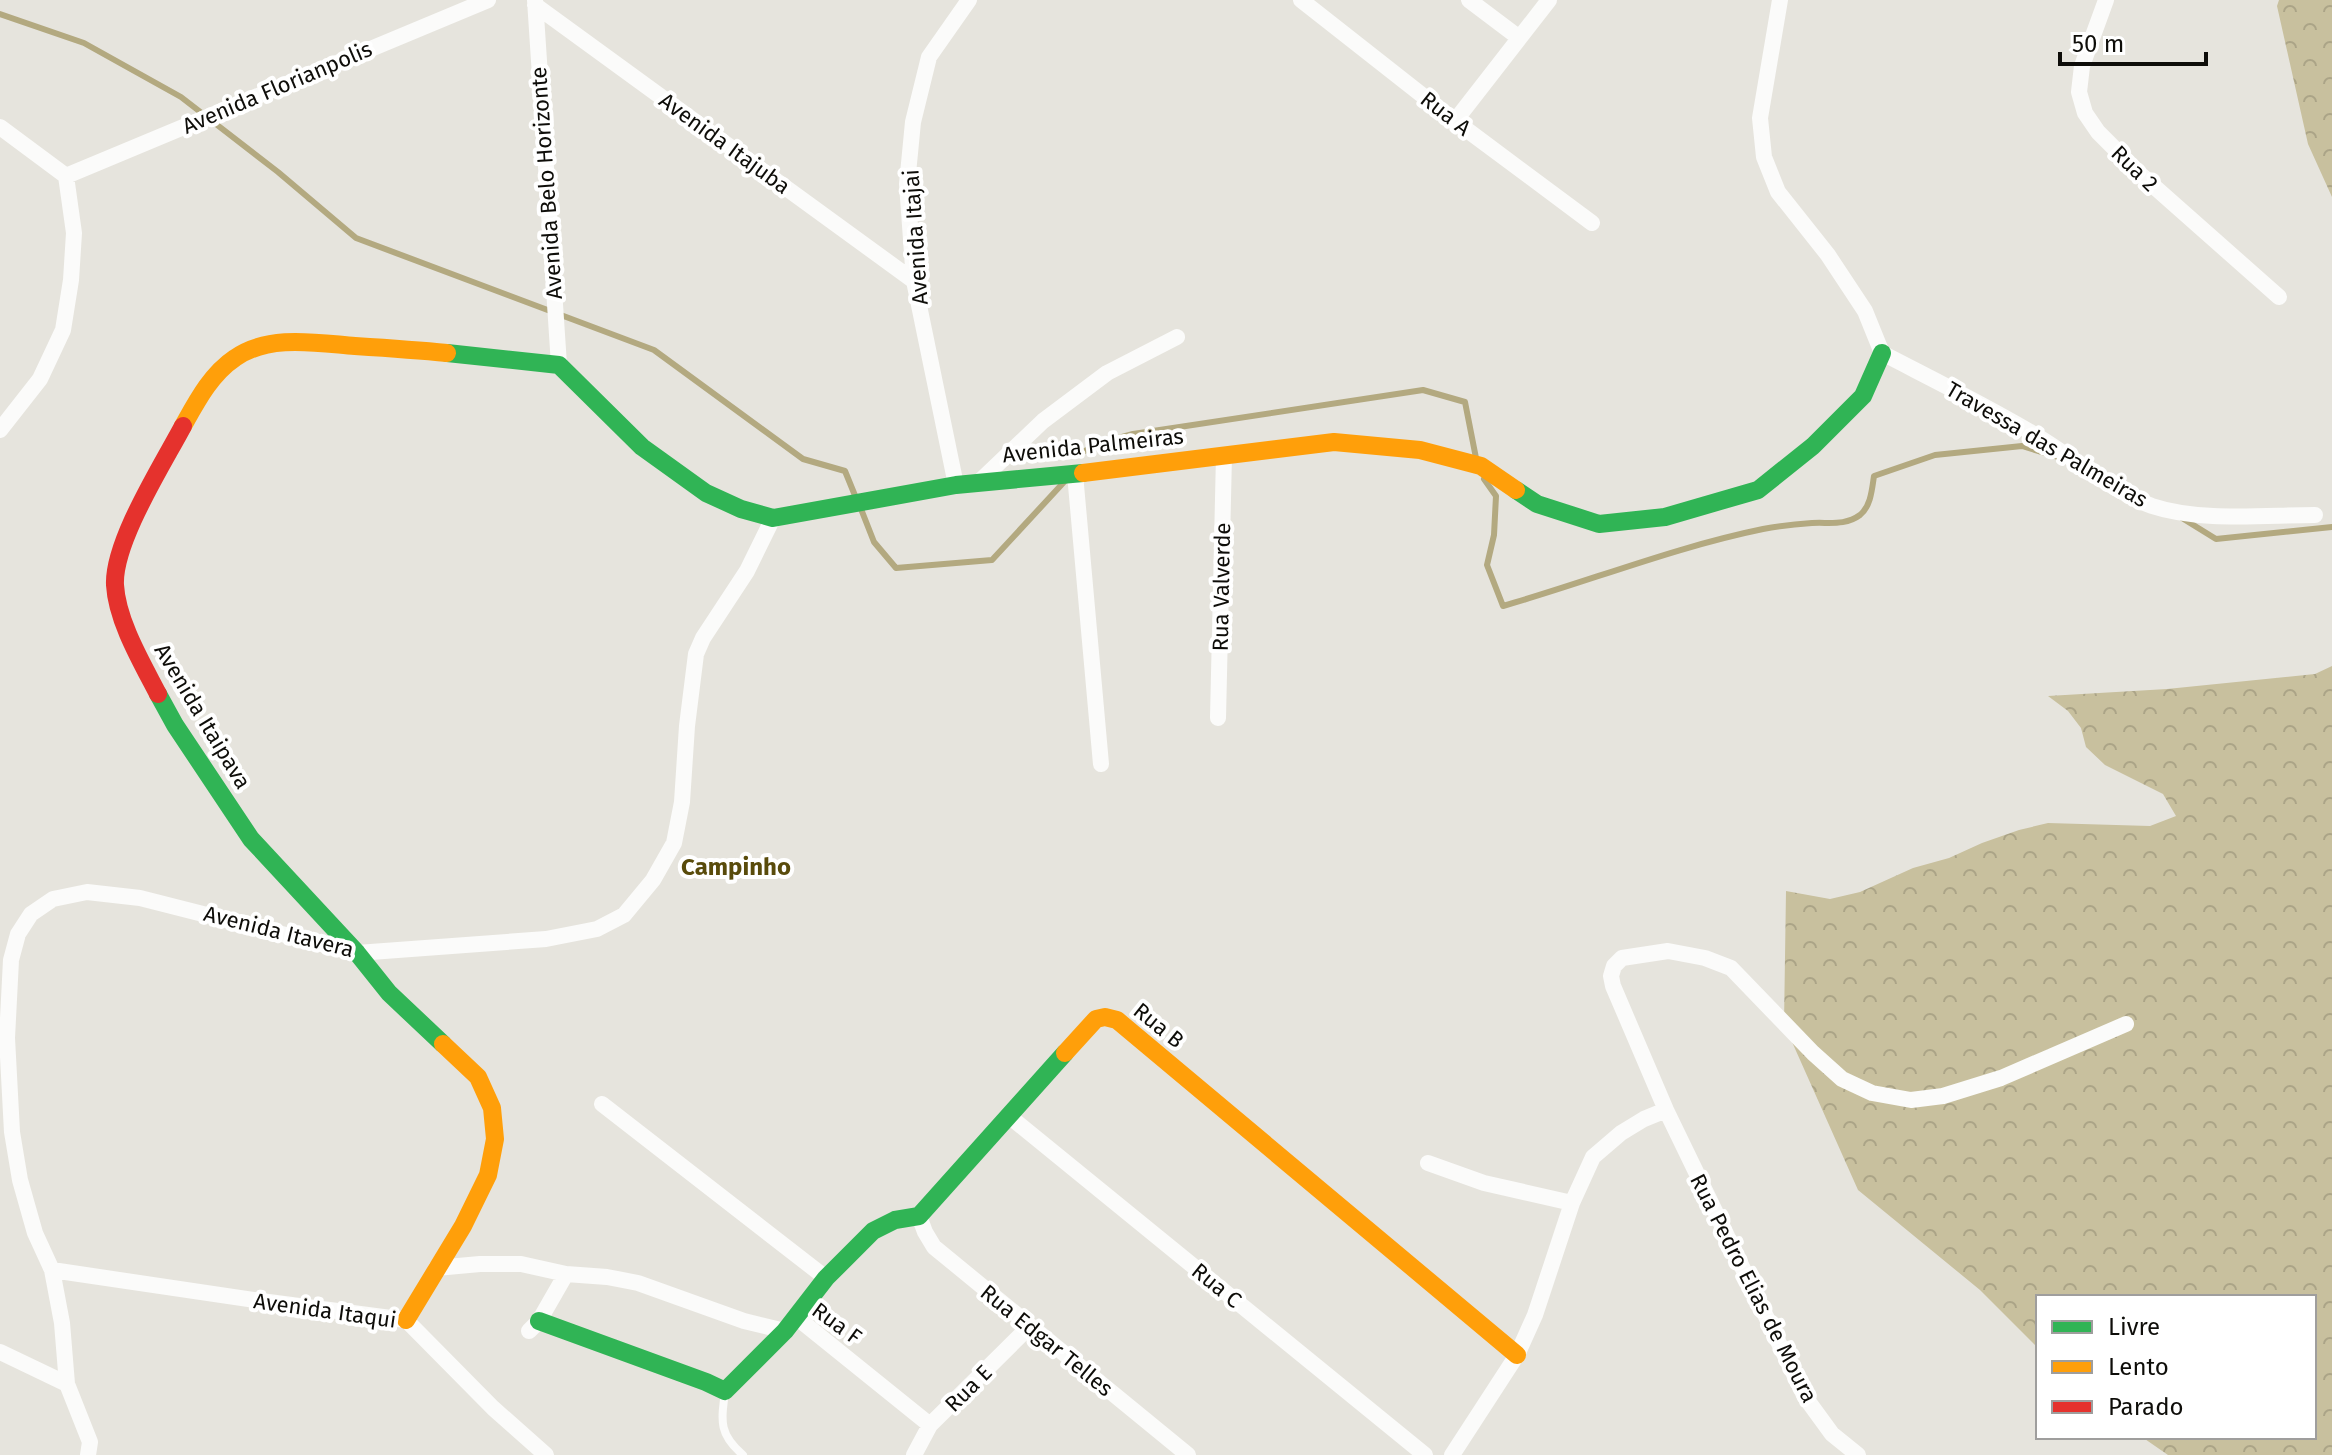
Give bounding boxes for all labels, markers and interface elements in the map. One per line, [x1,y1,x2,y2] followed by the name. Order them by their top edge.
[2060,16,2206,66] scale bar
[2072,30,2124,58] text: 50 m
[178,35,376,140] street label: Avenida Florianpolis
[525,66,568,300] street label: Avenida Belo Horizonte
[1415,85,1477,142] street label: Rua A
[654,87,795,200] street label: Avenida Itajuba
[2106,140,2164,197] street label: Rua 2
[897,168,934,306] street label: Avenida Itajai
[1941,376,2152,513] street label: Travessa das Palmeiras
[1001,423,1185,468] street label: Avenida Palmeiras
[1207,522,1236,652] street label: Rua Valverde
[149,639,257,794] street label: Avenida Itaipava
[681,853,791,881] district label: Campinho
[201,900,357,963] street label: Avenida Itavera
[1128,997,1189,1054] street label: Rua B
[1684,1169,1823,1407] street label: Rua Pedro Elias de Moura
[1186,1257,1247,1314] street label: Rua C
[975,1279,1118,1402] street label: Rua Edgar Telles
[252,1287,398,1334] street label: Avenida Itaqui
[2036,1295,2316,1439] legend
[807,1296,867,1351] street label: Rua F
[2108,1313,2160,1341] text: Livre
[2108,1353,2169,1381] text: Lento
[939,1359,998,1418] street label: Rua E
[2108,1393,2184,1421] text: Parado

